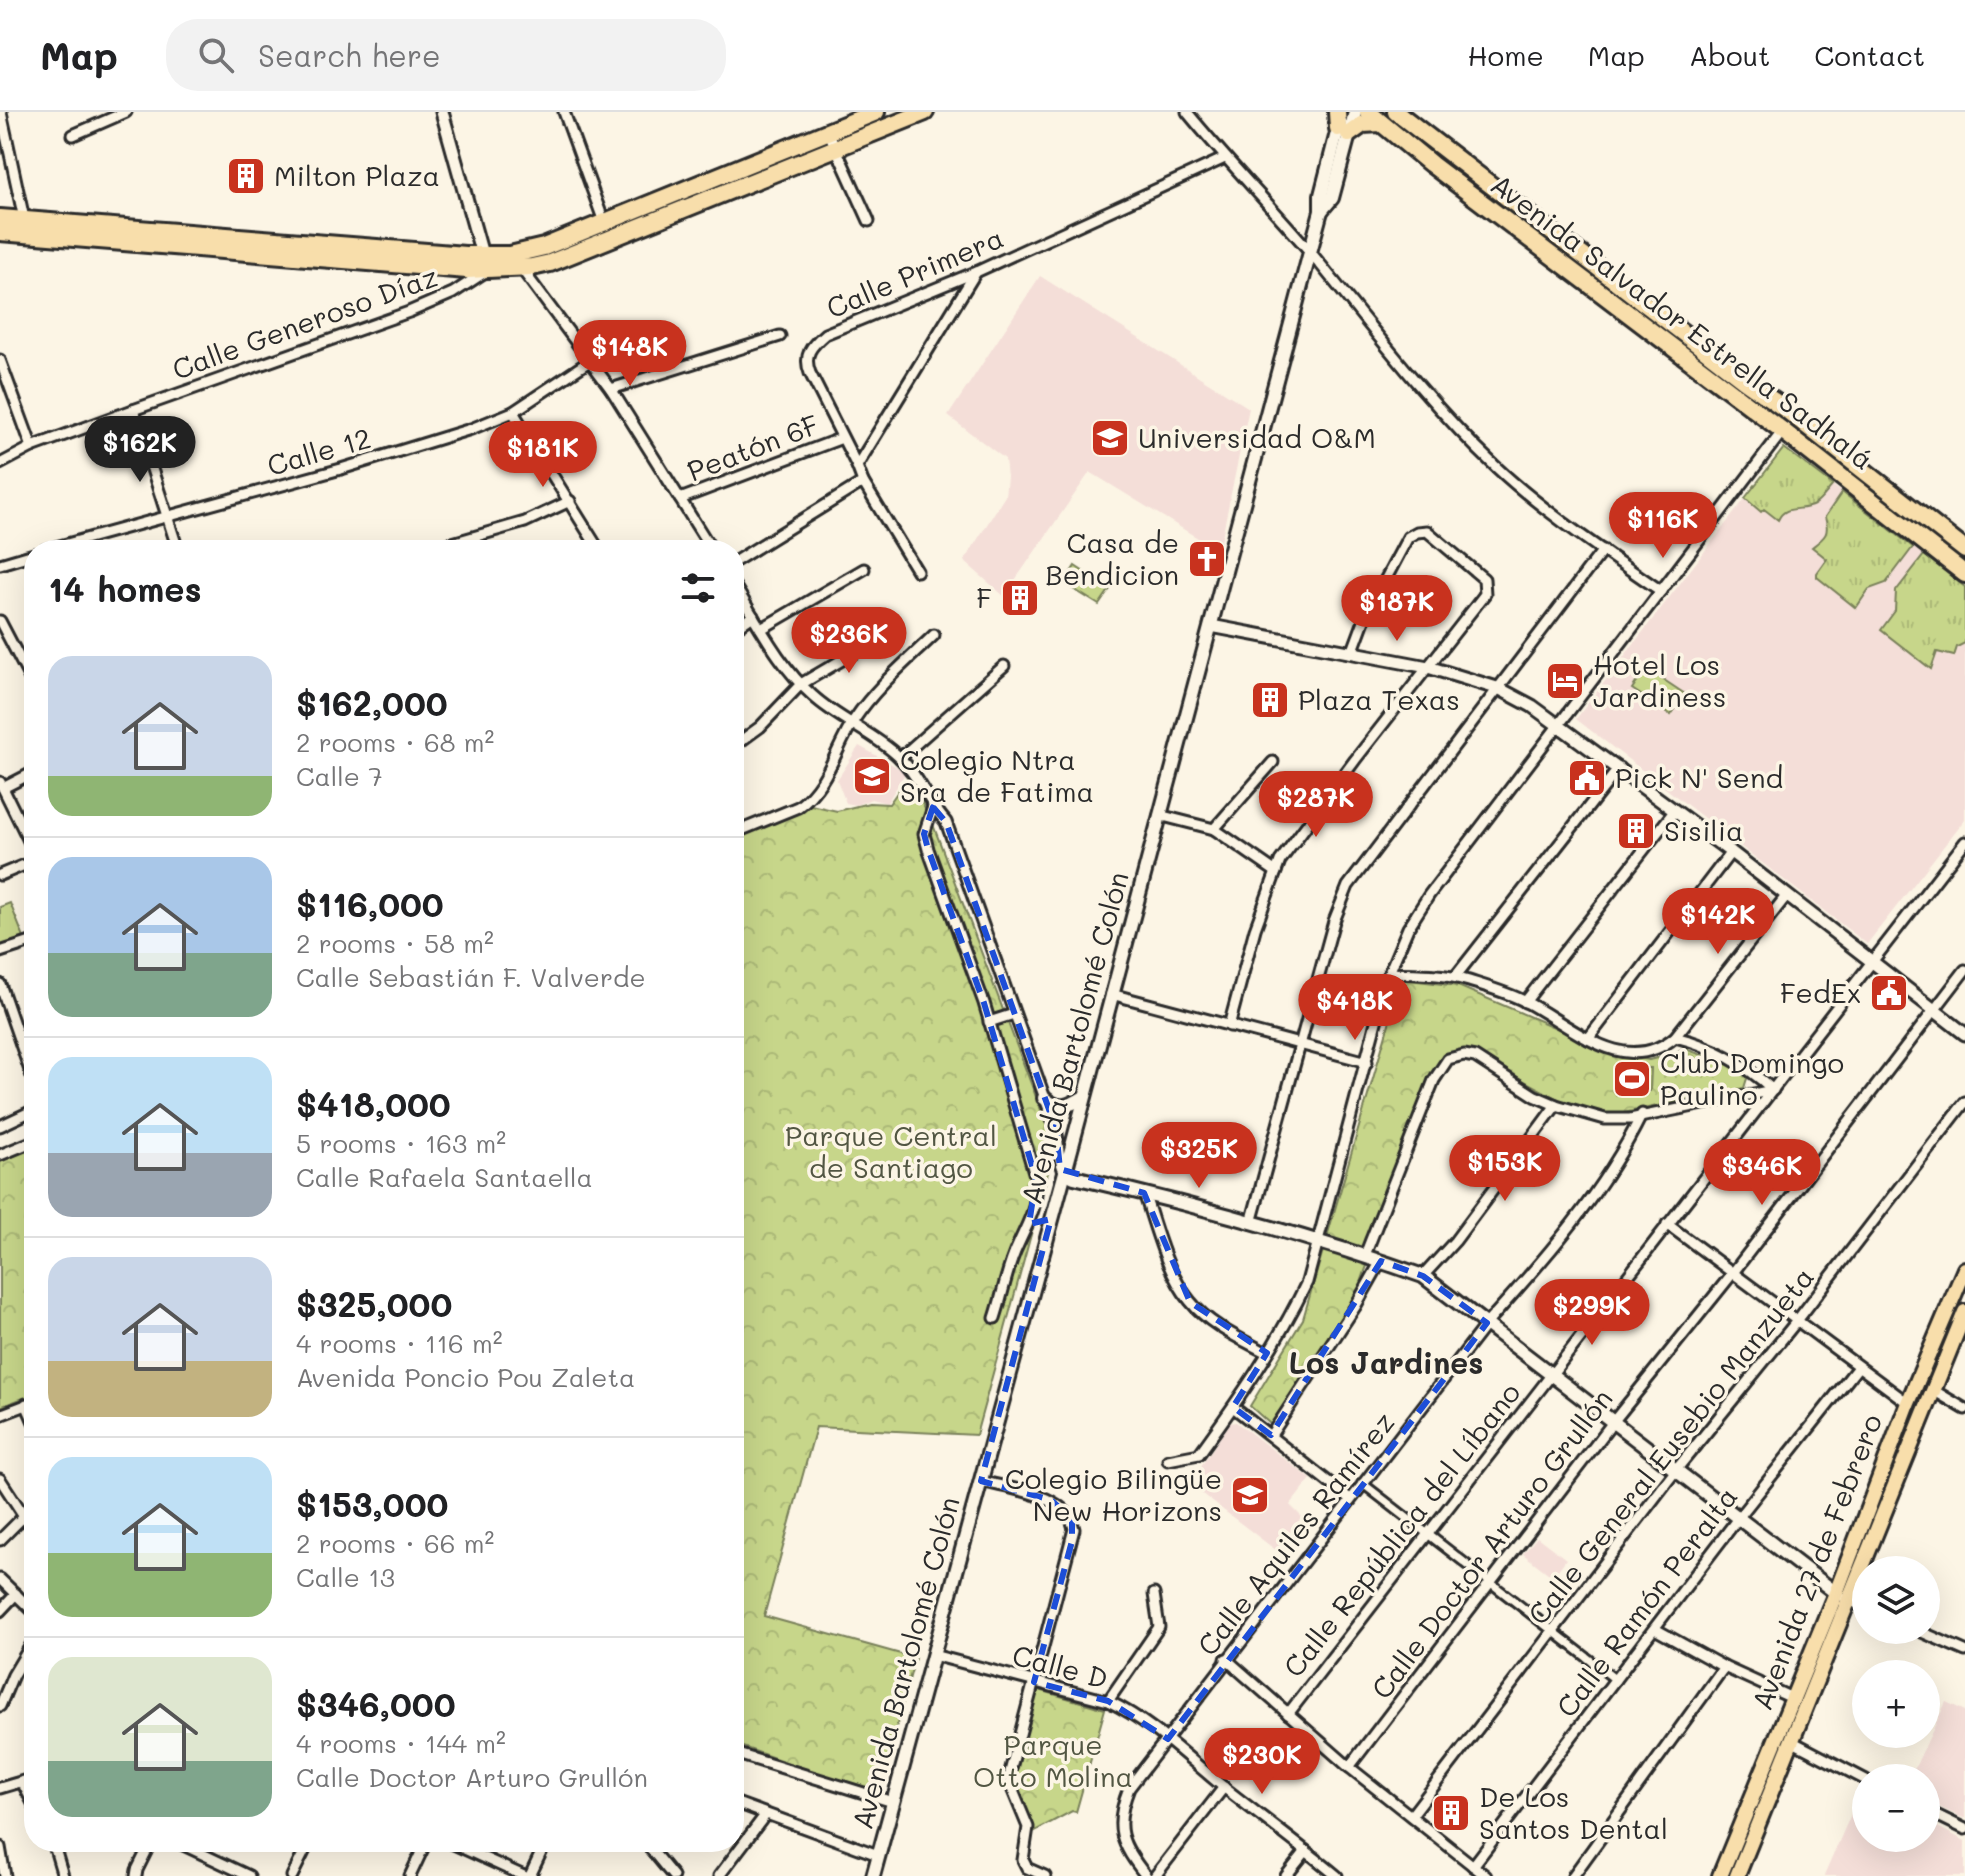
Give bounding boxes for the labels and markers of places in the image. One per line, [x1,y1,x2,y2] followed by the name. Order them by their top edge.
[225,155,267,197] building icon: Milton Plaza
[274,157,440,193] place label: Milton Plaza
[574,320,686,388] pin: $148K
[84,416,196,484] pin: $162K
[1089,417,1131,459] school or university icon: Universidad O&M
[1138,419,1376,455] place label: Universidad O&M
[487,421,599,489] pin: $181K
[1607,492,1719,560] pin: $116K
[1045,524,1179,592] place label: Casa de Bendicion
[1186,538,1228,580] church icon: Casa de Bendicion
[1341,575,1453,643] pin: $187K
[999,577,1041,619] building icon: F
[976,579,992,615] place label: F
[793,607,905,675] pin: $236K
[1593,646,1726,714] place label: Hotel Los Jardiness
[1544,660,1586,702] hotel icon: Hotel Los Jardiness
[1249,679,1291,721] building icon: Plaza Texas
[1298,681,1460,717] place label: Plaza Texas
[900,741,1094,809] place label: Colegio Ntra Sra de Fatima
[851,755,893,797] school or university icon: Colegio Ntra Sra de Fatima
[1566,757,1608,799] public building icon: Pick N' Send
[1615,759,1783,795] place label: Pick N' Send
[1260,771,1372,839] pin: $287K
[1615,810,1657,852] building icon: Sisilia
[1664,812,1744,848] place label: Sisilia
[1662,888,1774,956] pin: $142K
[1868,972,1910,1014] public building icon: FedEx
[1299,974,1411,1042] pin: $418K
[1780,974,1861,1010] place label: FedEx
[1660,1044,1844,1112] place label: Club Domingo Paulino
[1611,1058,1653,1100] sports icon: Club Domingo Paulino
[1143,1122,1255,1190] pin: $325K
[1449,1135,1561,1203] pin: $153K
[1706,1139,1818,1207] pin: $346K
[1536,1279,1648,1347] pin: $299K
[1005,1460,1222,1528] place label: Colegio Bilingüe New Horizons
[1229,1474,1271,1516] school or university icon: Colegio Bilingüe New Horizons
[1206,1728,1318,1796] pin: $230K
[1479,1778,1668,1846] place label: De Los Santos Dental
[1430,1792,1472,1834] building icon: De Los Santos Dental

